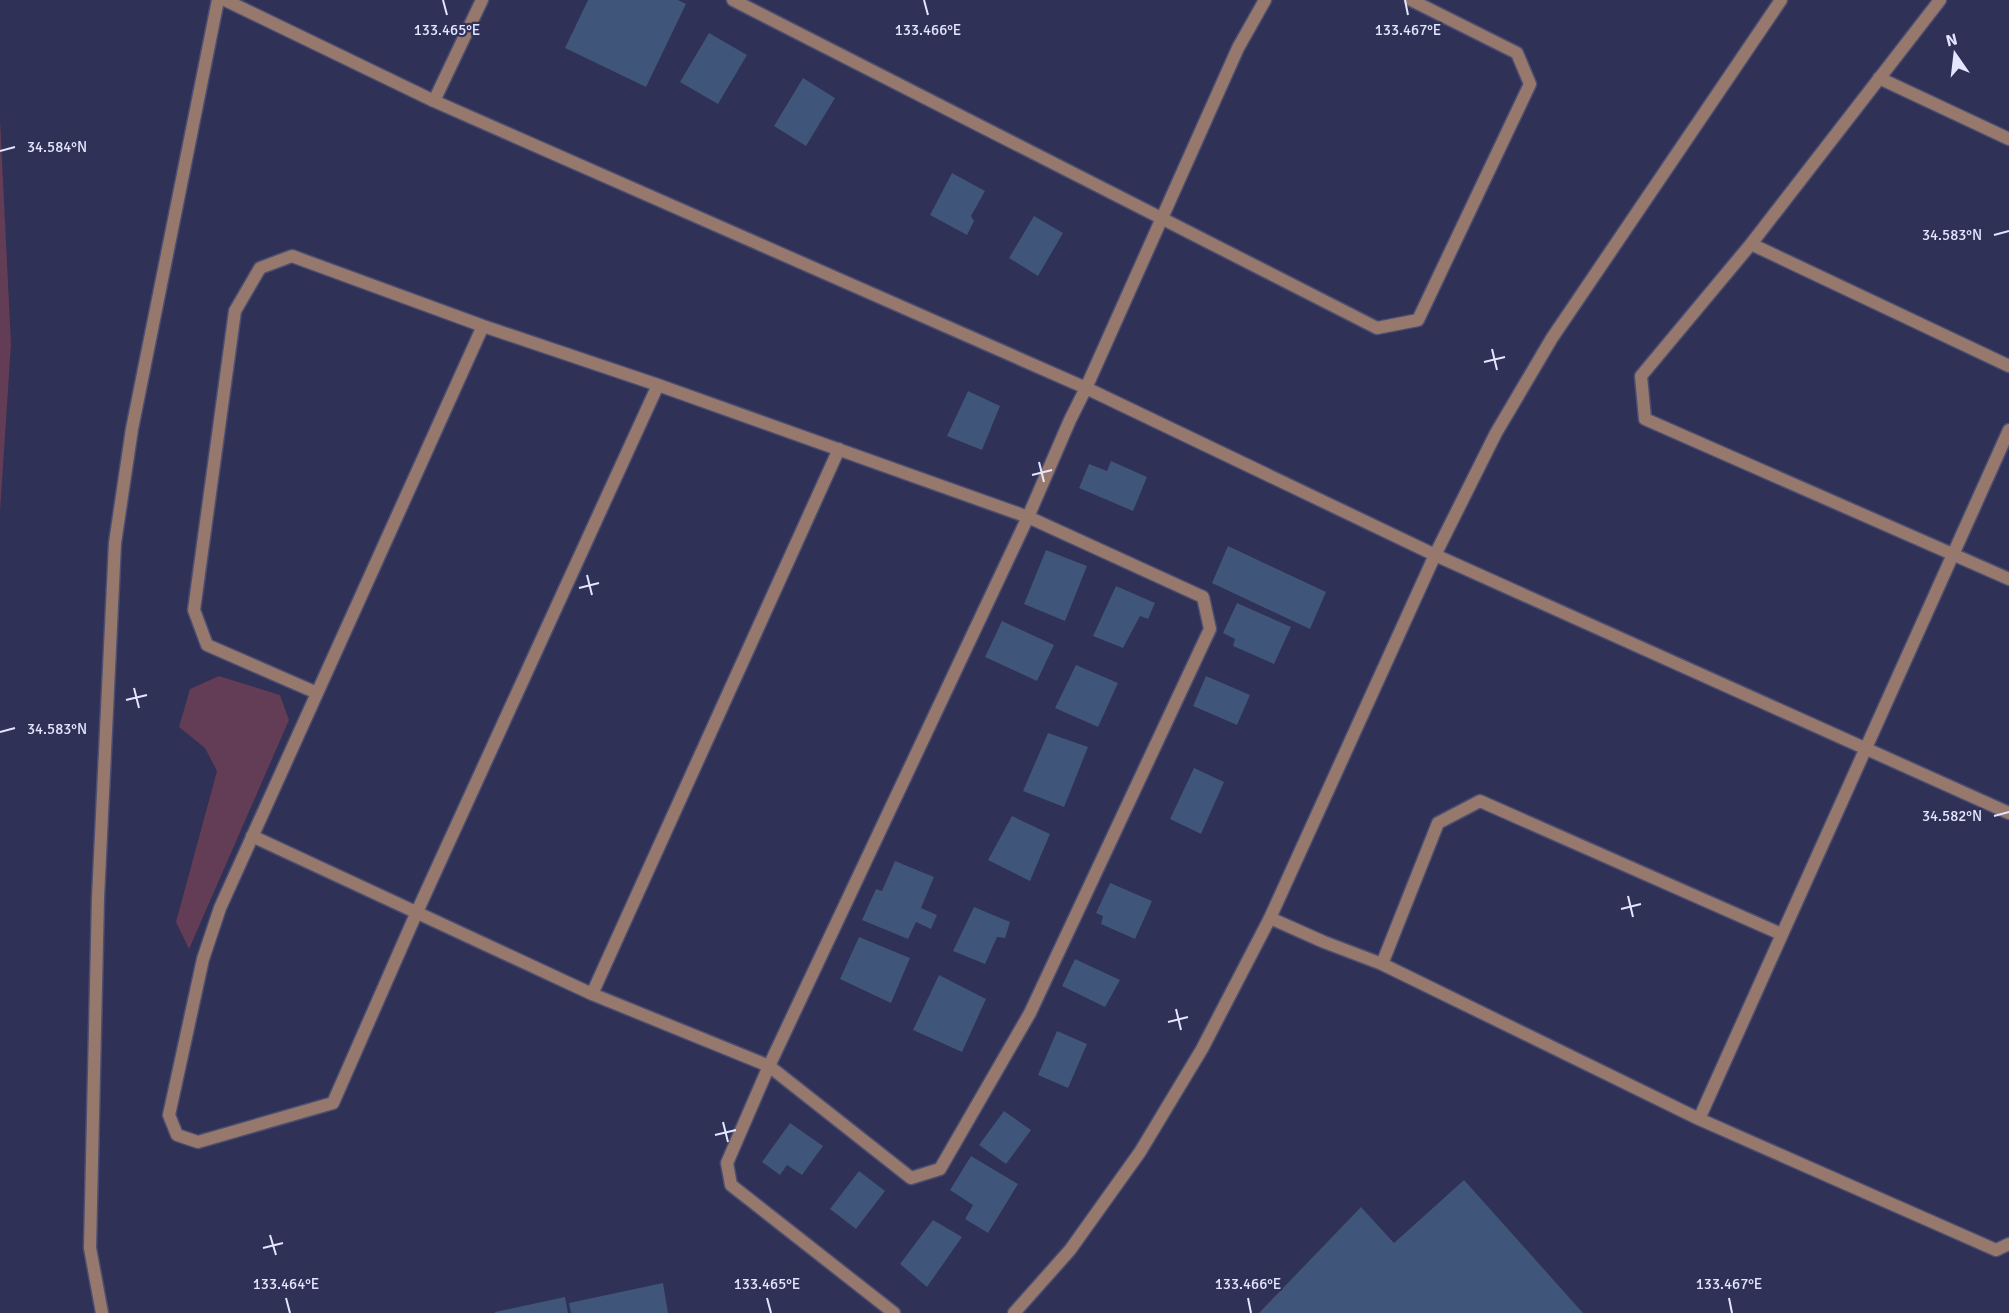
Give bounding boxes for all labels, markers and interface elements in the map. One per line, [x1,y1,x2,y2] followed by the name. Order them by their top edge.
[414,21,480,39] text: 133.465°E
[895,21,961,39] text: 133.466°E
[1375,21,1441,39] text: 133.467°E
[1925,24,1985,84] north arrow
[1944,29,1959,51] text: N
[27,138,87,156] text: 34.584°N
[1922,226,1982,244] text: 34.583°N
[27,720,87,738] text: 34.583°N
[1922,807,1982,825] text: 34.582°N
[253,1275,319,1293] text: 133.464°E
[734,1275,800,1293] text: 133.465°E
[1215,1275,1281,1293] text: 133.466°E
[1696,1275,1762,1293] text: 133.467°E

